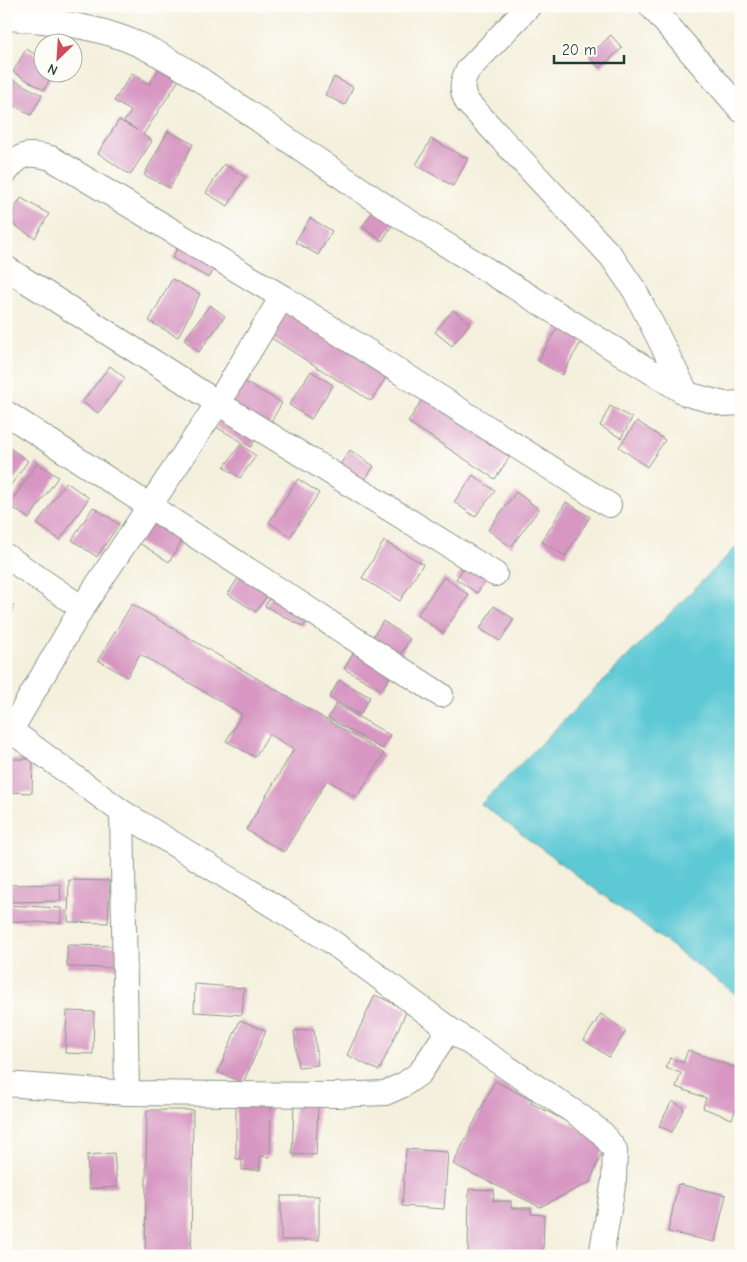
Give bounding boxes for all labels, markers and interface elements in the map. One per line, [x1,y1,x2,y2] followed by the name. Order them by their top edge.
[32,32,82,82] north arrow
[554,32,624,64] scale bar
[562,41,596,59] text: 20 m
[45,60,60,79] text: N

